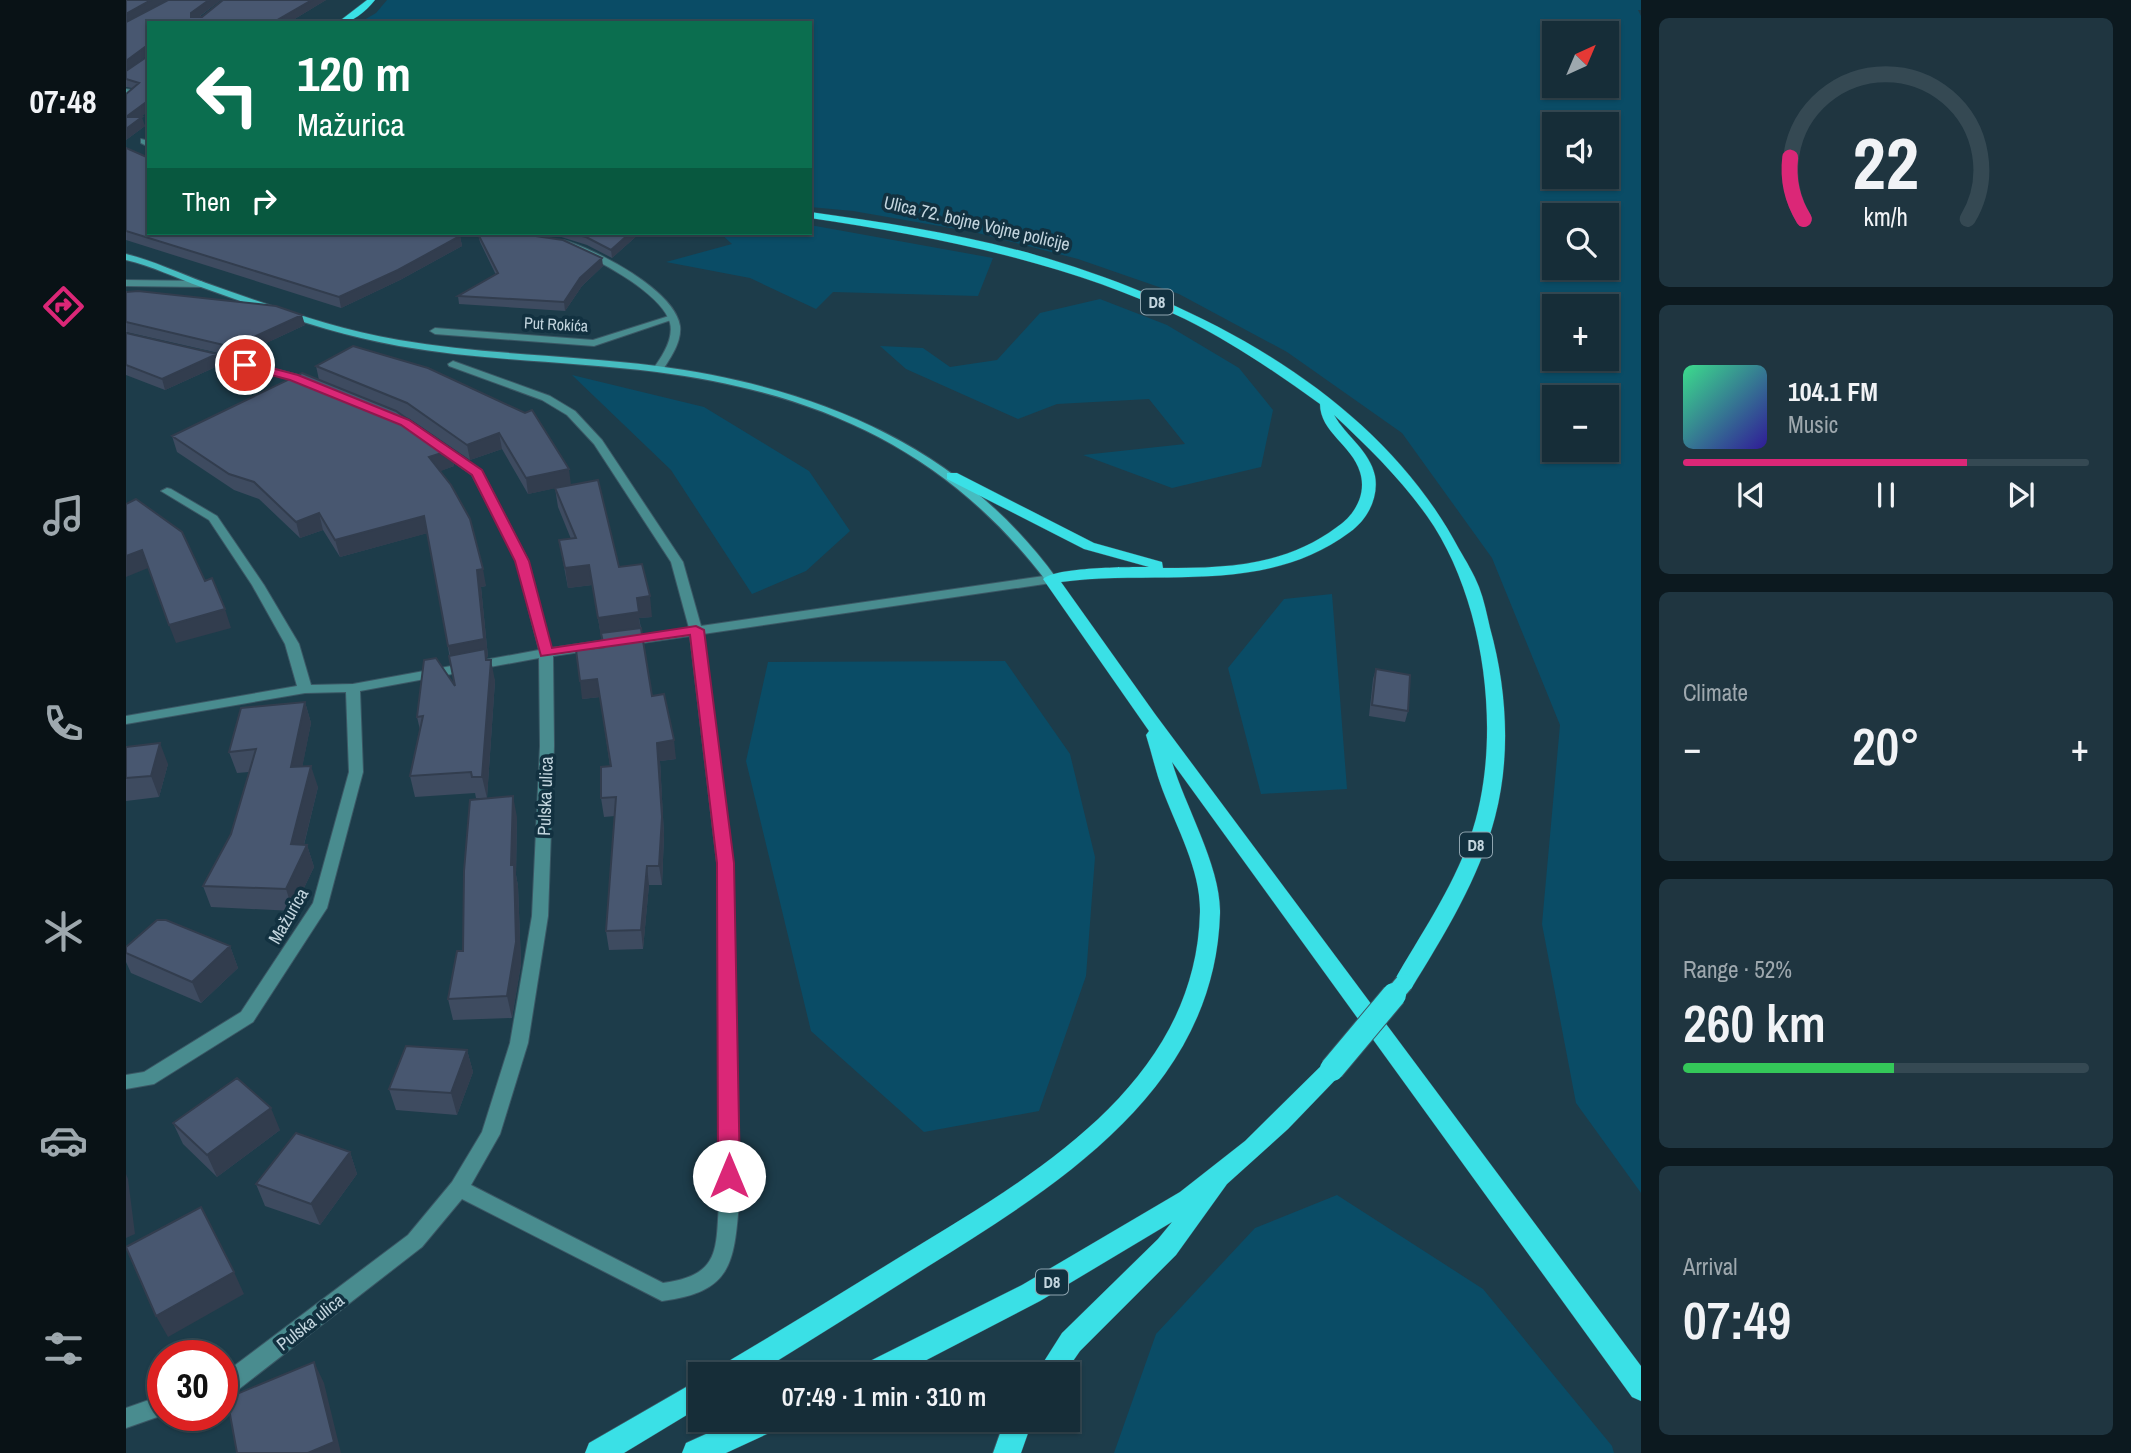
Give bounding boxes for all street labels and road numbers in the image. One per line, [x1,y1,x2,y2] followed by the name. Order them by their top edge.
[881,189,1073,257] street label: Ulica 72. bojne Vojne policije
[1141,290,1173,314] road number: D8
[523,311,589,337] street label: Put Rokića
[531,756,559,836] street label: Pulska ulica
[1460,832,1492,858] road number: D8
[262,883,314,949] street label: Mažurica
[1036,1270,1068,1294] road number: D8
[271,1288,349,1356] street label: Pulska ulica

